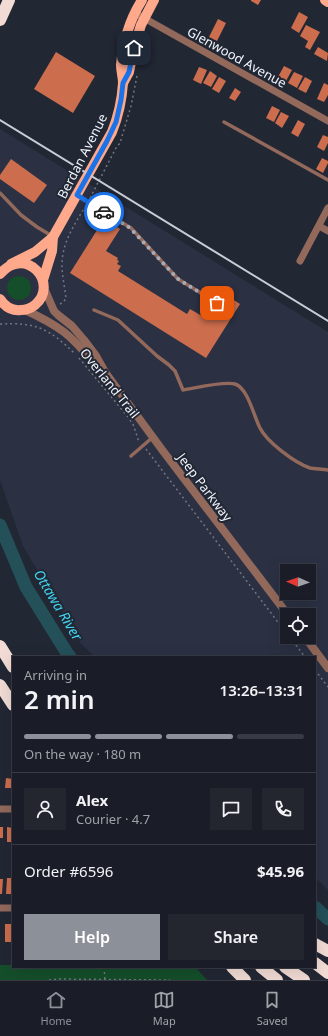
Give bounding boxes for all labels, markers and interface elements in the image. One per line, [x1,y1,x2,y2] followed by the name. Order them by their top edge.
[184,22,290,92] street label: Glenwood Avenue
[117,31,151,65] pin
[123,37,145,59] icon: home
[53,110,111,202] street label: Berdan Avenue
[84,192,124,232] courier
[93,201,115,223] icon: car
[200,286,234,320] pin
[206,292,228,314] icon: bag
[76,344,144,422] street label: Overland Trail
[172,448,237,525] street label: Jeep Parkway
[280,564,316,600] north arrow
[280,564,316,644] map controls
[30,566,87,644] water label: Ottawa River
[280,608,316,644] button: locate
[24,666,87,684] text: Arriving in
[220,680,304,700] text: 13:26–13:31
[24,681,95,717] text: 2 min
[24,745,141,763] text: On the way · 180 m
[24,788,66,830] button: person
[210,788,252,830] button: chat
[262,788,304,830] button: phone
[76,790,108,810] text: Alex
[76,810,150,828] text: Courier · 4.7
[24,861,113,881] text: Order #6596
[257,861,304,881] text: $45.96
[24,914,160,960] button: Help
[168,914,304,960] button: Share
[41,989,72,1028] tab: Home
[153,989,176,1028] tab: Map
[257,989,288,1028] tab: Saved

